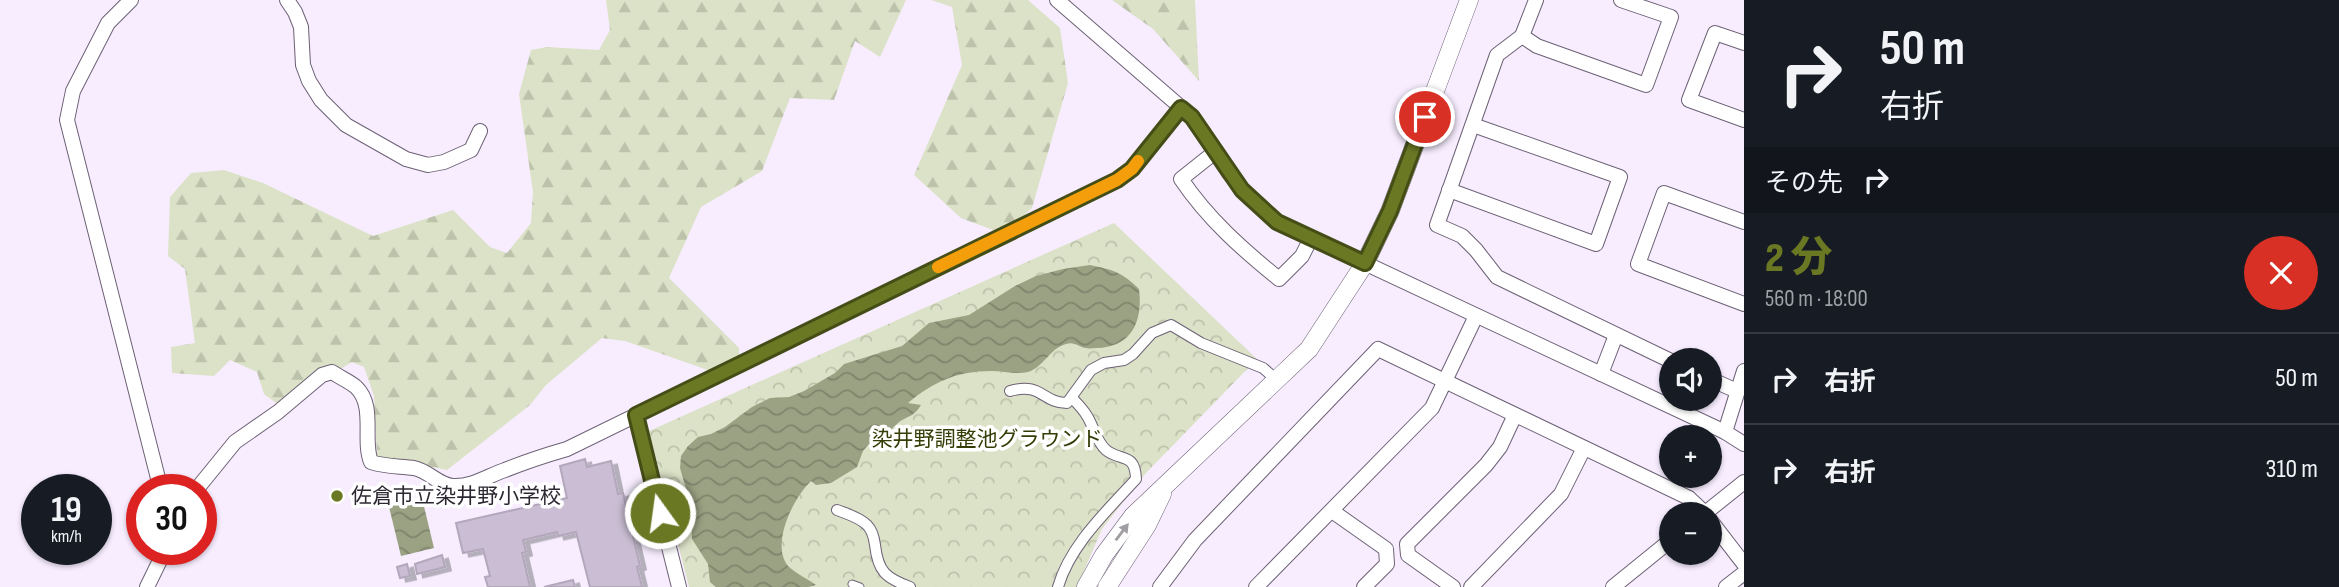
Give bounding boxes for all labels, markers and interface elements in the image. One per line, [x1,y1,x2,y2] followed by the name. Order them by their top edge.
[1880,20,1965,79] text: 50 m
[1765,28,1856,119] icon: right
[1395,87,1455,147] pin
[1880,88,1944,127] text: 右折
[1406,98,1444,136] icon: arrive
[1857,161,1895,199] icon: right
[1765,168,1843,199] text: その先
[1765,233,1832,284] text: 2 分
[2244,236,2318,310] button: close
[1765,285,1868,313] text: 560 m · 18:00
[1659,348,1722,565] map controls
[1659,348,1722,411] button: sound
[1765,360,1803,398] icon: right
[2275,363,2318,394] text: 50 m
[1824,367,1876,398] text: 右折
[1659,425,1722,488] button: +
[872,427,1103,452] park label: 染井野調整池グラウンド
[1765,451,1803,489] icon: right
[2266,454,2318,485] text: 310 m
[1824,458,1876,489] text: 右折
[126,474,217,565] speed limit sign: 30
[623,476,697,550] position arrow
[351,484,561,509] place label: 佐倉市立染井野小学校
[329,488,345,504] marker: 佐倉市立染井野小学校
[51,489,82,532] text: 19
[1659,502,1722,565] button: −
[1114,523,1128,541] one-way arrow
[51,526,82,547] text: km/h

